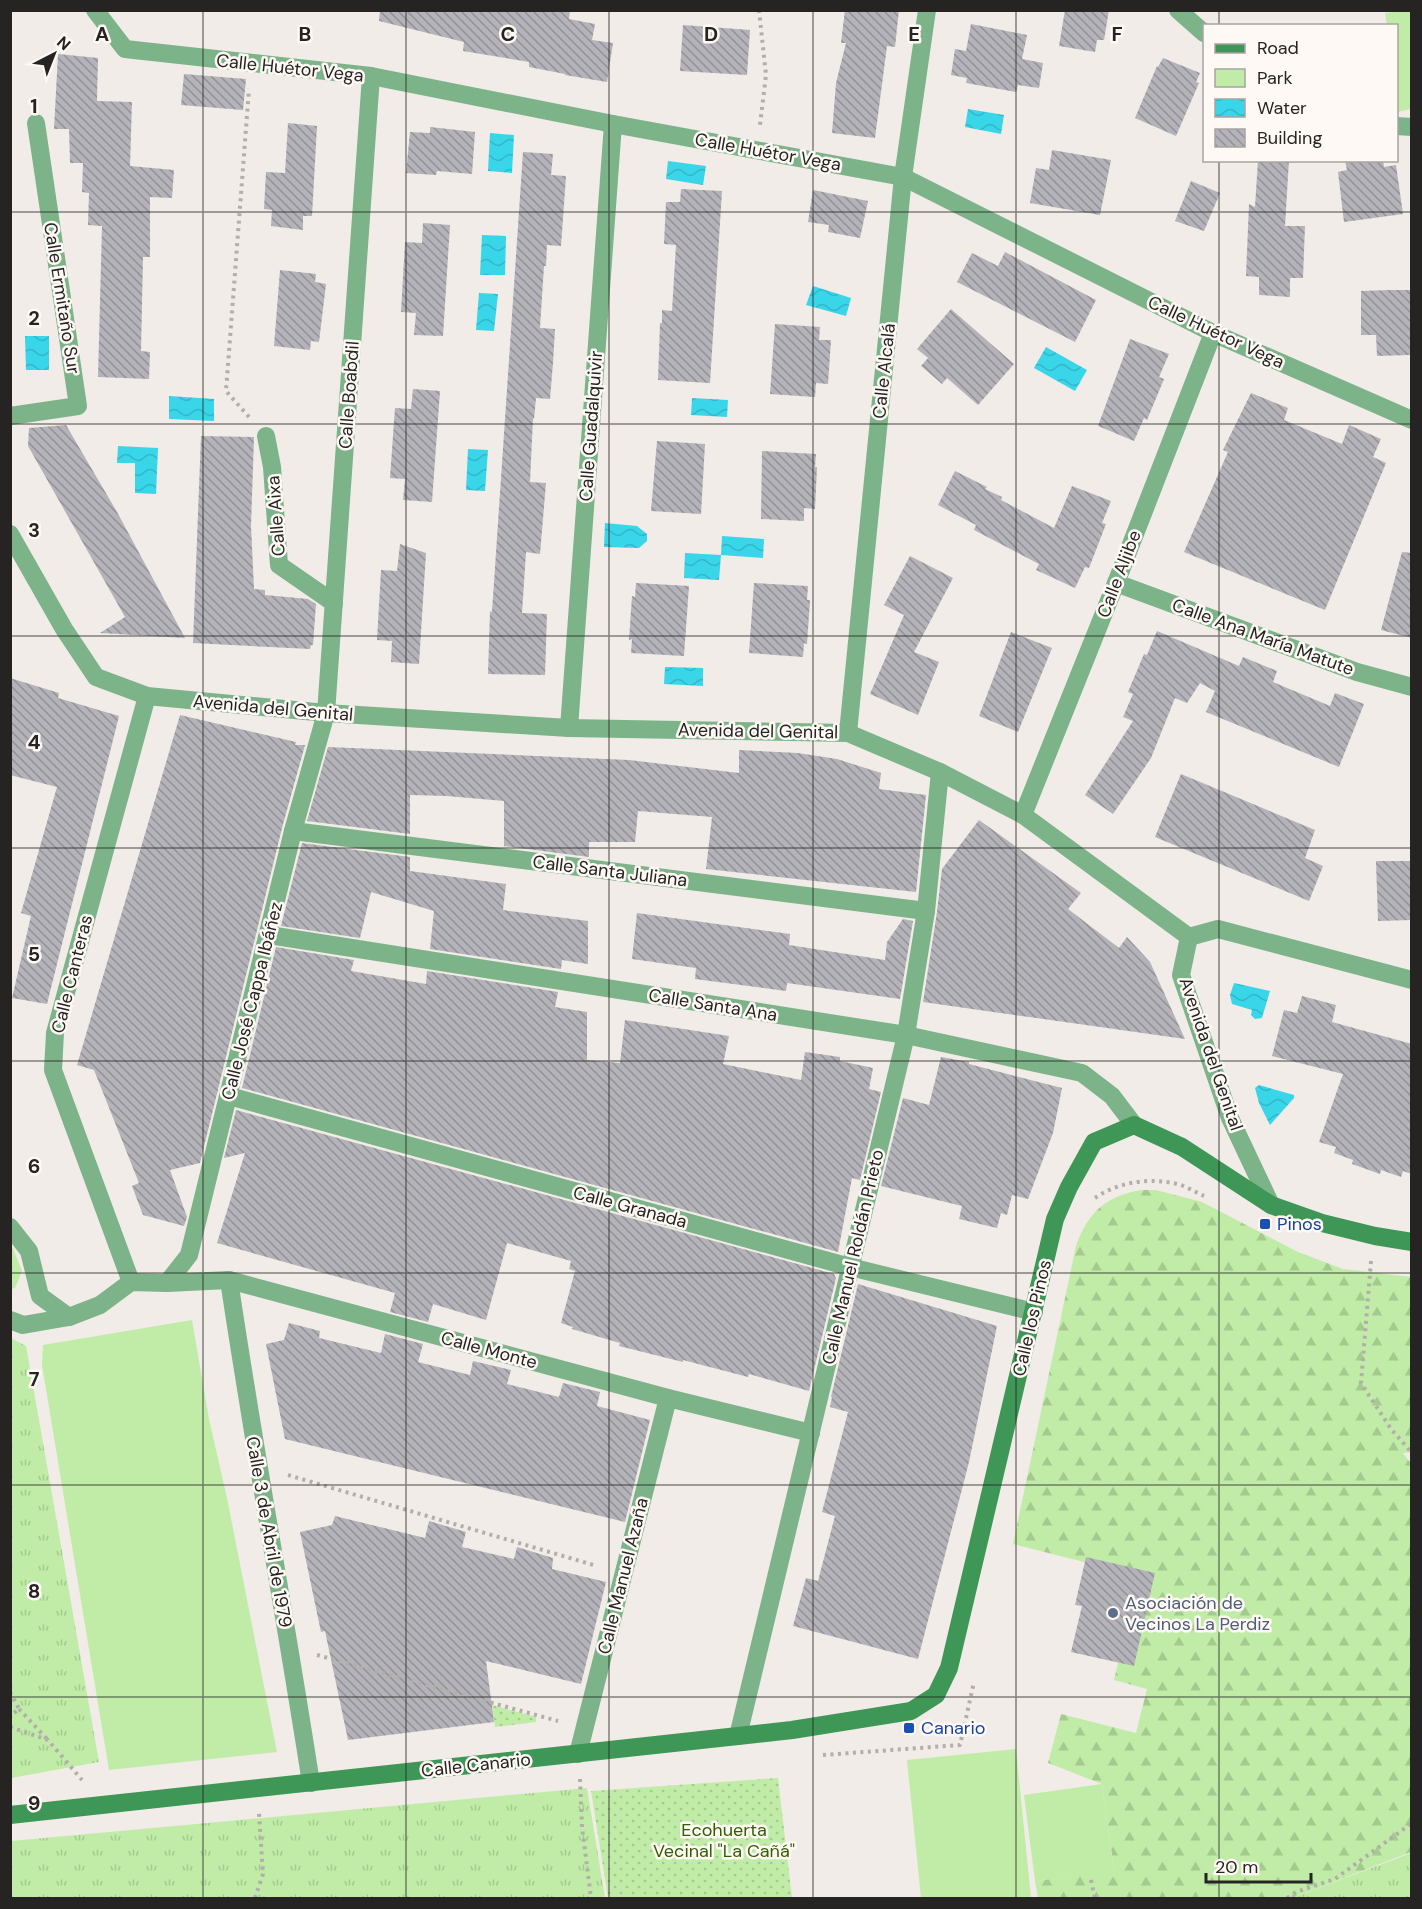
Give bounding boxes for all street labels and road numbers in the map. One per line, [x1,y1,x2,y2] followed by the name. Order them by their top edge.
[215,48,365,88] street label: Calle Huétor Vega
[693,127,843,177] street label: Calle Huétor Vega
[38,221,86,376] street label: Calle Ermitaño Sur
[1144,290,1288,374] street label: Calle Huétor Vega
[867,322,901,420] street label: Calle Alcalá
[333,340,365,450] street label: Calle Boabdil
[574,350,608,502] street label: Calle Guadalquivir
[261,475,291,557] street label: Calle Aixa
[1091,527,1147,621] street label: Calle Aljibe
[1169,593,1357,681] street label: Calle Ana María Matute
[192,689,354,727] street label: Avenida del Genital
[678,718,838,744] street label: Avenida del Genital
[531,850,689,892] street label: Calle Santa Juliana
[216,899,288,1103] street label: Calle José Cappa Ibáñez
[46,912,98,1036] street label: Calle Canteras
[1174,974,1248,1134] street label: Avenida del Genital
[647,983,779,1027] street label: Calle Santa Ana
[817,1147,889,1367] street label: Calle Manuel Roldán Prieto
[570,1180,690,1234] street label: Calle Granada
[1007,1257,1057,1379] street label: Calle los Pinos
[438,1326,540,1374] street label: Calle Monte
[240,1435,298,1629] street label: Calle 3 de Abril de 1979
[592,1495,654,1657] street label: Calle Manuel Azaña
[420,1747,532,1783] street label: Calle Canario

